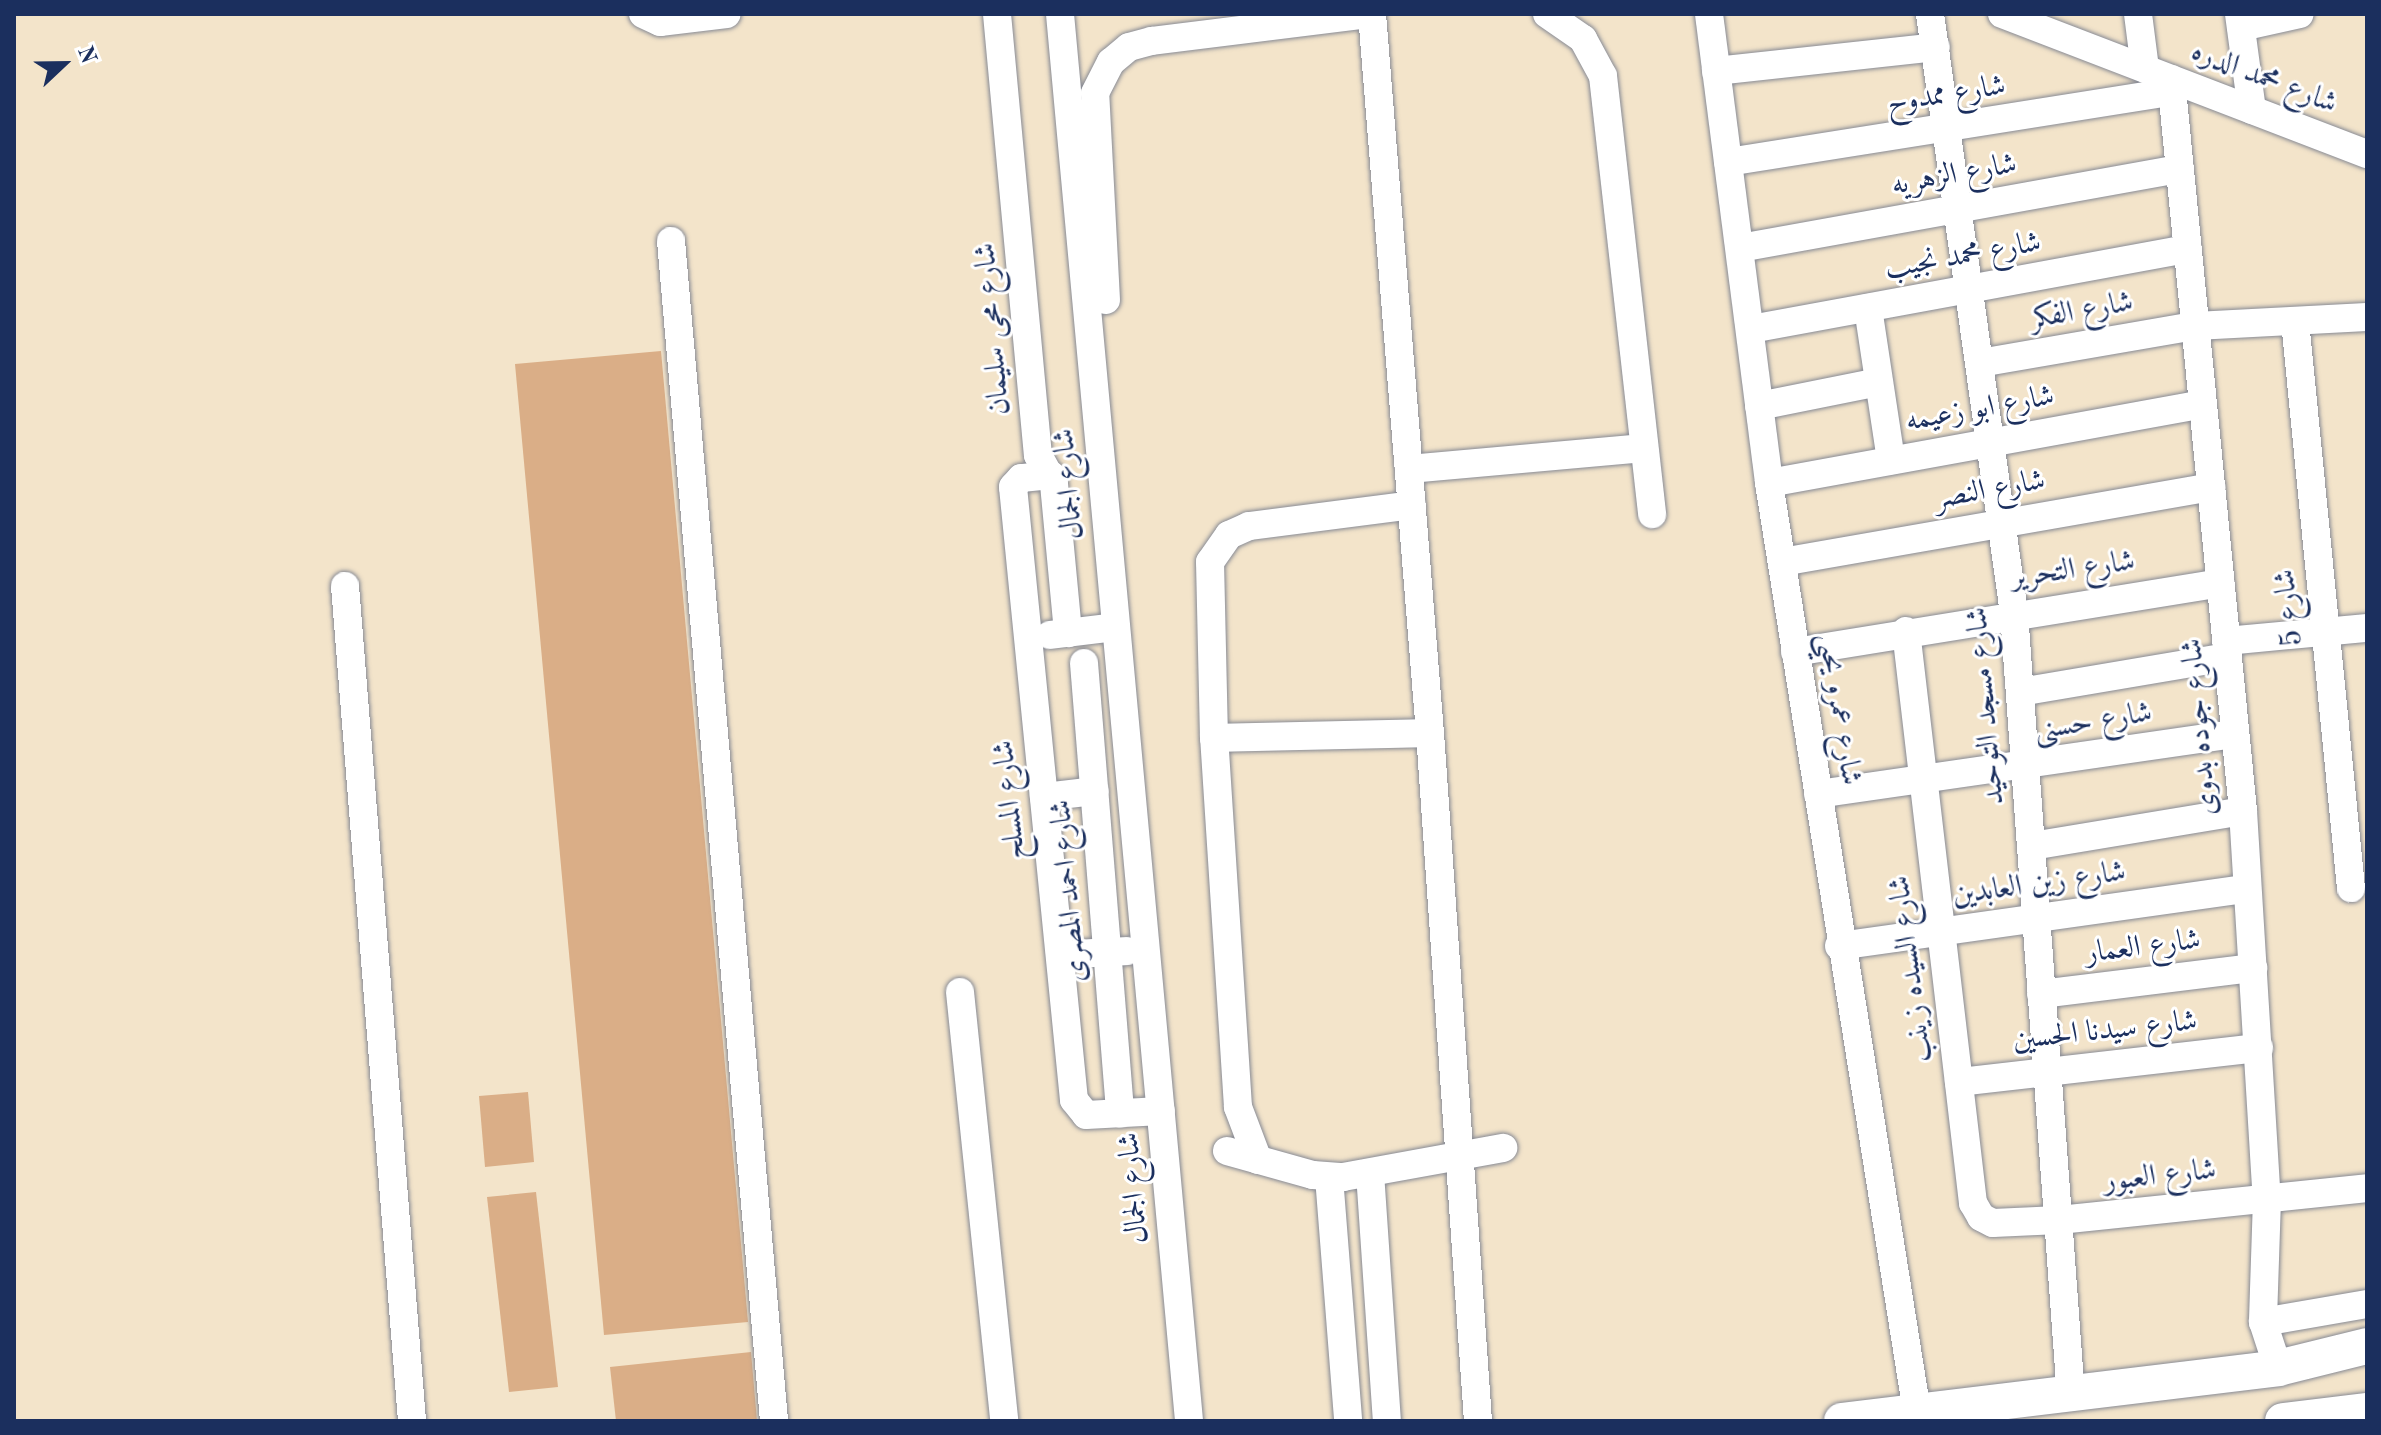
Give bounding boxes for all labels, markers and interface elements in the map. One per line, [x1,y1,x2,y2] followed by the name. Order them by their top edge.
[24,24,104,104] north arrow
[2186,34,2342,122] street label: شارع محمد الدره
[73,43,100,67] text: N
[1884,68,2008,122] street label: شارع ممدوح
[1888,146,2020,204] street label: شارع الزهريه
[1882,225,2044,287] street label: شارع محمد نجيب
[968,241,1018,417] street label: شارع محى سليمان
[2028,284,2136,338] street label: شارع الفكر
[1903,378,2057,440] street label: شارع ابو زعيمه
[1046,427,1092,541] street label: شارع الجمال
[1932,463,2048,517] street label: شارع النصر
[2009,543,2137,597] street label: شارع التحرير
[2267,567,2311,649] street label: شارع 5
[1959,606,2013,806] street label: شارع مسجد التوحيد
[1809,630,1869,788] street label: شارع عمرو يحيى
[2174,637,2226,817] street label: شارع جوده بدوى
[2031,695,2155,749] street label: شارع حسنى
[986,739,1034,861] street label: شارع المسلح
[1043,798,1095,984] street label: شارع احمد المصرى
[1950,854,2128,914] street label: شارع زين العابدين
[1882,874,1940,1064] street label: شارع السيده زينب
[2083,922,2203,972] street label: شارع العمار
[2011,1003,2199,1059] street label: شارع سيدنا الحسين
[1111,1131,1157,1245] street label: شارع الجمال
[2102,1152,2218,1200] street label: شارع العبور

